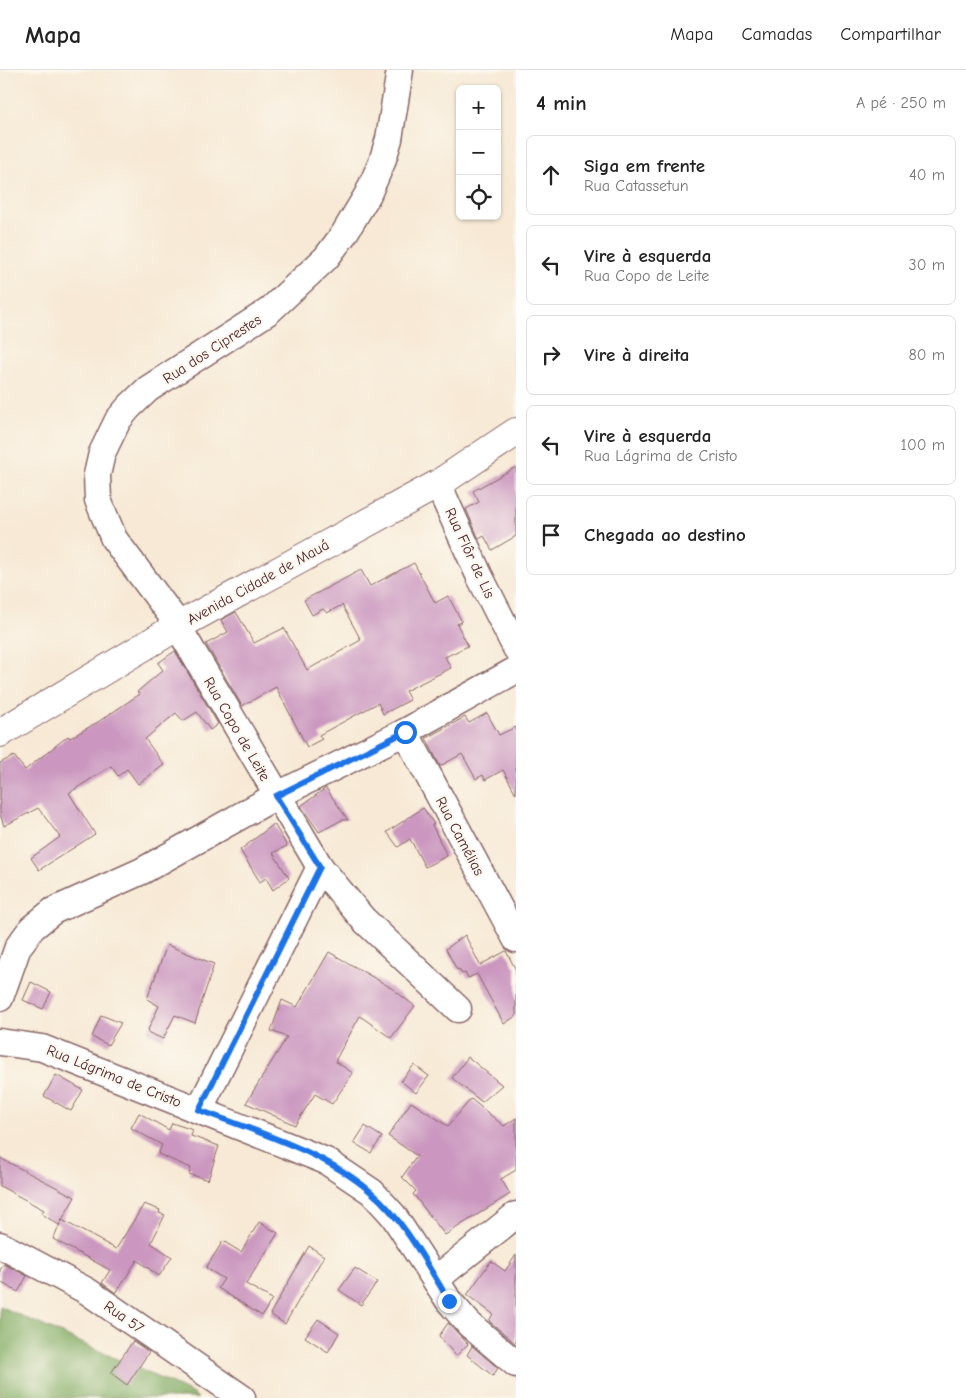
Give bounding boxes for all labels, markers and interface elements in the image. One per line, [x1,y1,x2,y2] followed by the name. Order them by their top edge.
[25,21,81,49] text: Mapa
[670,24,713,45] text: Mapa
[741,24,812,45] text: Camadas
[840,24,941,45] text: Compartilhar
[456,85,501,220] map controls
[456,85,501,130] button: +
[536,91,587,115] text: 4 min
[856,94,946,112] text: A pé · 250 m
[456,130,501,175] button: −
[584,155,705,177] text: Siga em frente
[537,161,565,189] icon: ahead
[909,166,945,184] text: 40 m
[456,175,501,220] button: locate
[584,177,689,195] text: Rua Catassetun
[584,245,711,267] text: Vire à esquerda
[537,251,565,279] icon: left
[909,256,945,274] text: 30 m
[584,267,709,285] text: Rua Copo de Leite
[159,310,265,388] street label: Rua dos Ciprestes
[537,341,565,369] icon: right
[584,344,689,366] text: Vire à direita
[908,346,945,364] text: 80 m
[584,425,711,447] text: Vire à esquerda
[537,431,565,459] icon: left
[901,436,945,454] text: 100 m
[584,447,737,465] text: Rua Lágrima de Cristo
[441,505,499,601] street label: Rua Flôr de Lis
[537,521,565,549] icon: arrive
[584,524,746,546] text: Chegada ao destino
[184,535,332,629] street label: Avenida Cidade de Mauá
[200,674,274,785] street label: Rua Copo de Leite
[394,721,417,744] route start
[432,793,488,879] street label: Rua Camélias
[44,1041,184,1111] street label: Rua Lágrima de Cristo
[438,1290,461,1313] route end
[101,1297,147,1337] street label: Rua 57

